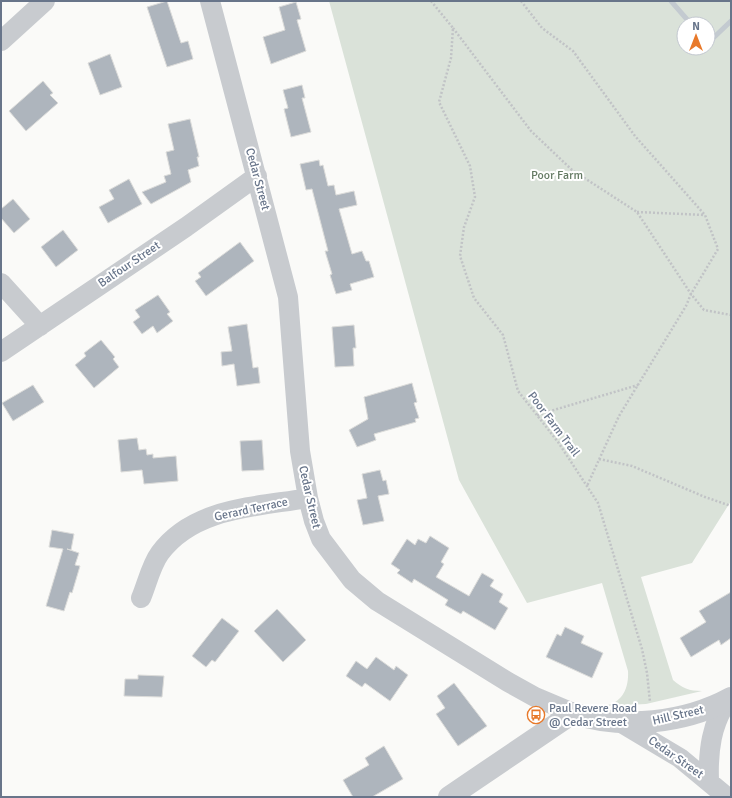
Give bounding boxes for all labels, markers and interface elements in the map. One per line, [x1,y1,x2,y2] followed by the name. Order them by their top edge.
[676,16,716,56] north arrow
[692,20,700,33] text: N
[242,146,273,212] street label: Cedar Street
[531,168,583,183] park label: Poor Farm
[95,238,163,291] street label: Balfour Street
[524,389,583,460] street label: Poor Farm Trail
[295,464,324,530] street label: Cedar Street
[213,494,289,525] street label: Gerard Terrace
[549,701,637,730] place label: Paul Revere Road @ Cedar Street
[651,702,705,729] street label: Hill Street
[526,705,546,725] bus stop icon: Paul Revere Road @ Cedar Street
[645,733,706,782] street label: Cedar Street

